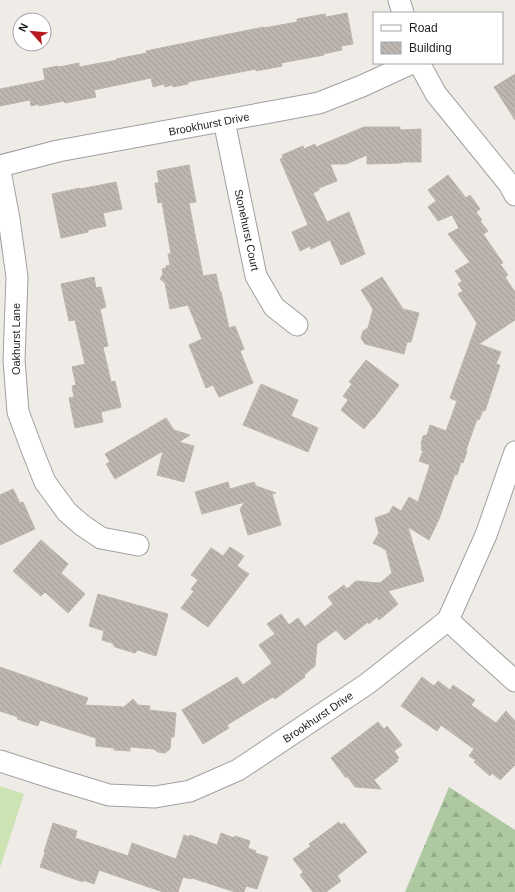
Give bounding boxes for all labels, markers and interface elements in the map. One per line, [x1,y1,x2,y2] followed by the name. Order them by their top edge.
[12,12,52,52] north arrow
[373,12,503,64] legend
[16,21,30,34] text: N
[409,21,438,35] text: Road
[409,41,452,55] text: Building
[168,110,250,138] street label: Brookhurst Drive
[232,188,262,272] street label: Stonehurst Court
[10,303,22,375] street label: Oakhurst Lane
[281,689,355,745] street label: Brookhurst Drive

